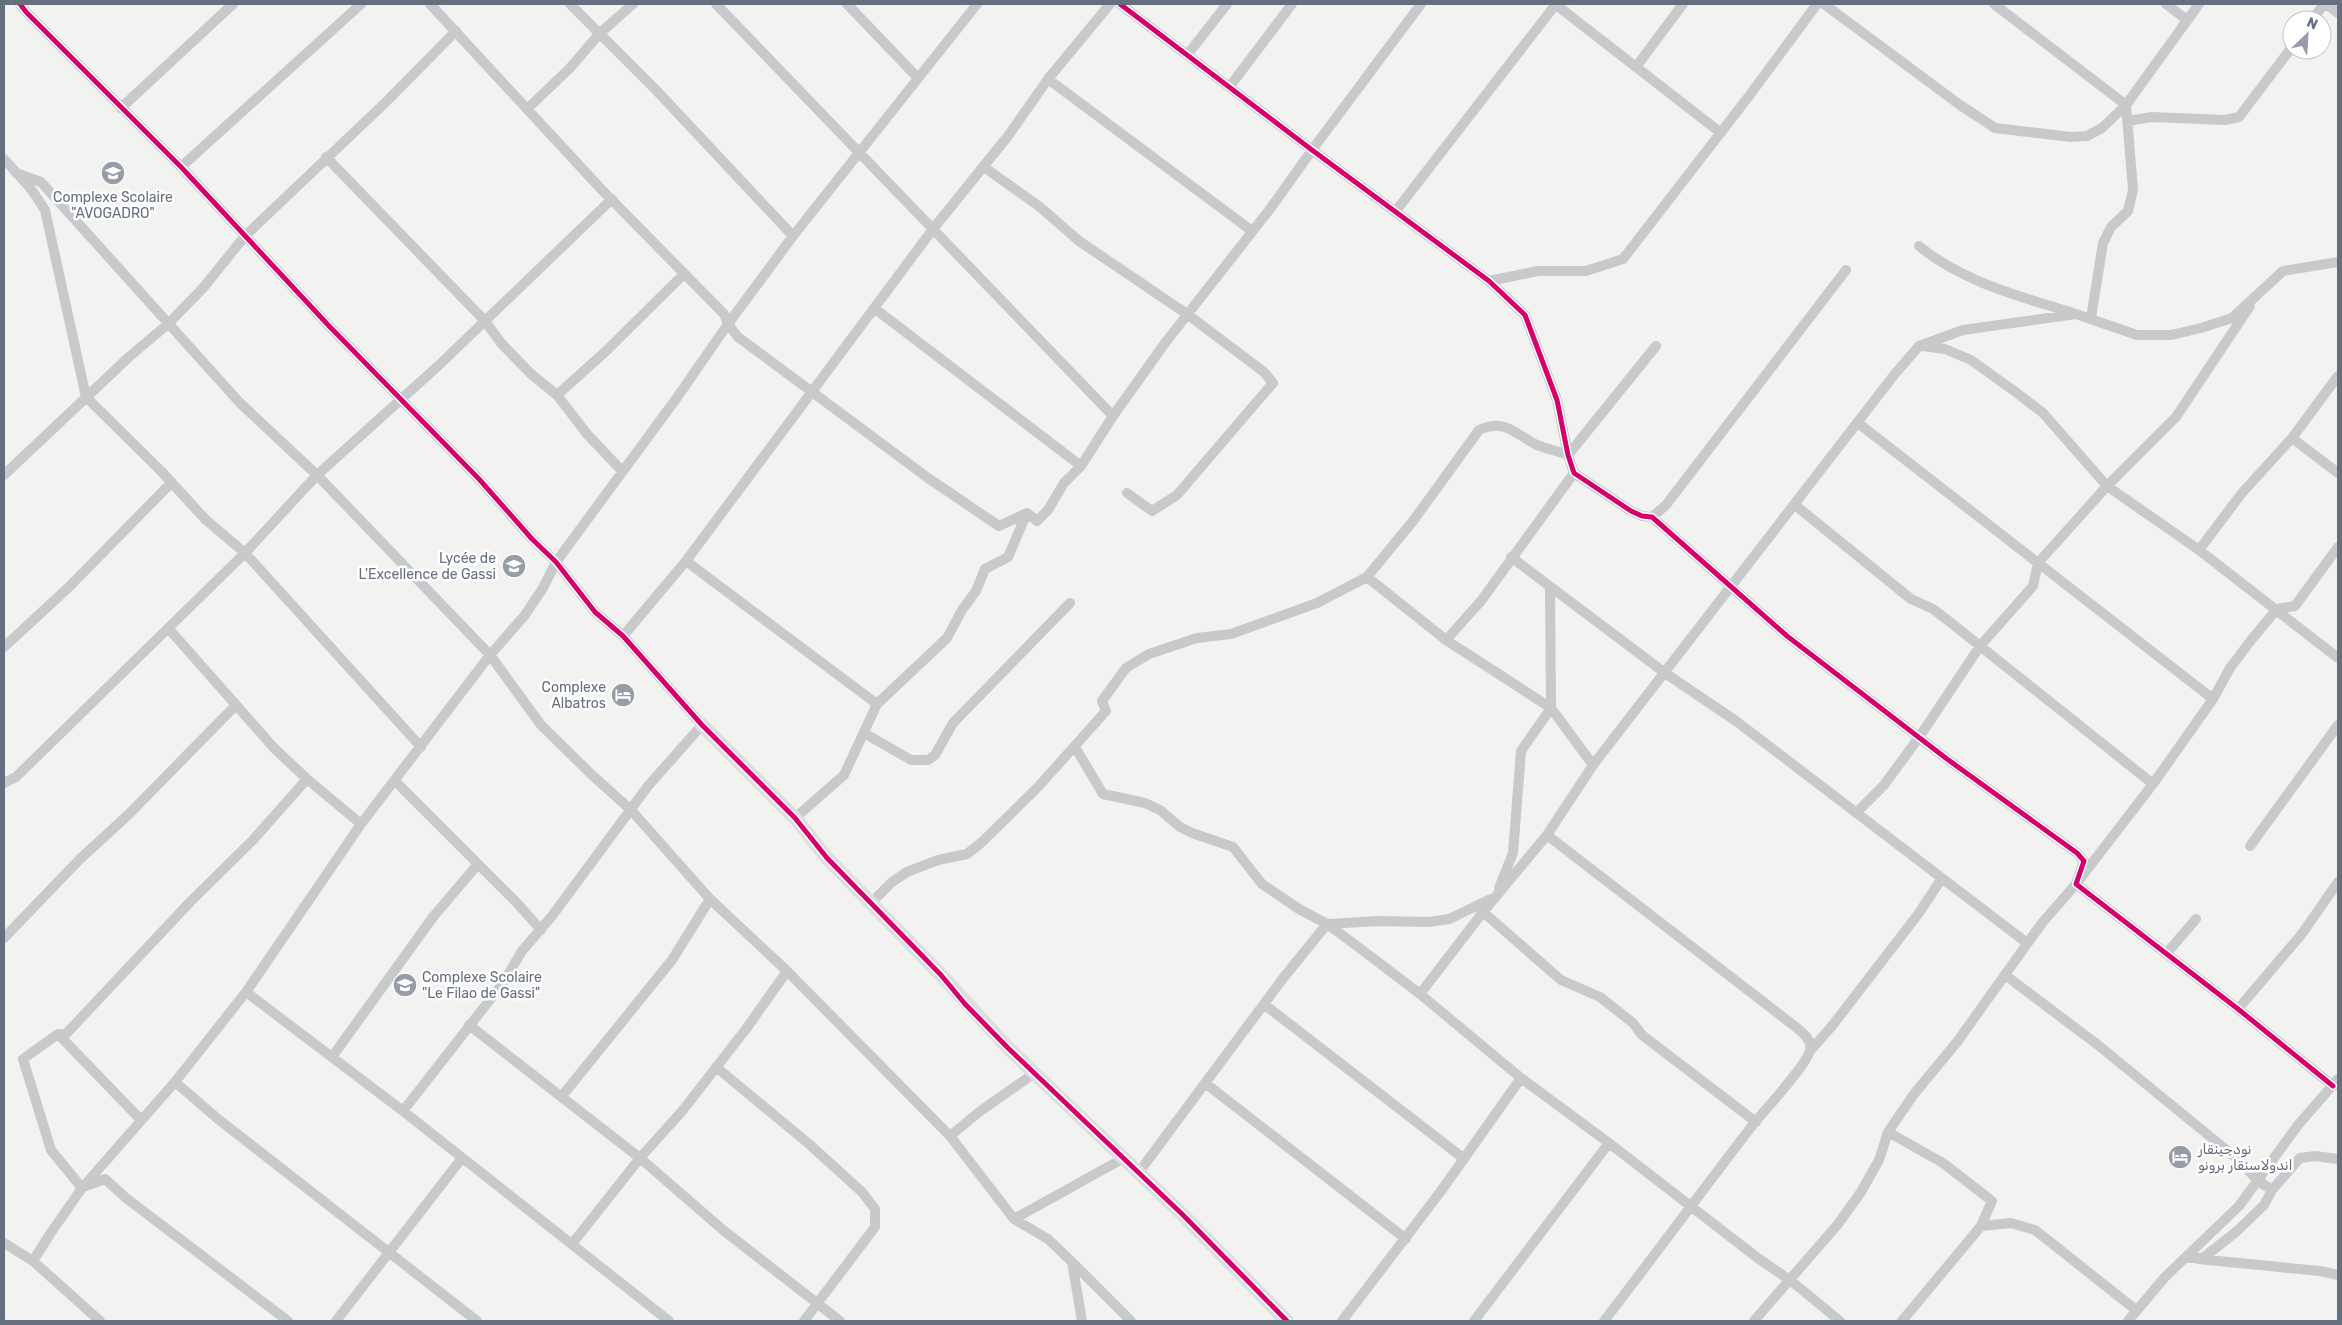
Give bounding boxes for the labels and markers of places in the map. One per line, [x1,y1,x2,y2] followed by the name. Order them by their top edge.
[100,160,126,186] school or university icon: Complexe Scolaire "AVOGADRO"
[53,189,173,222] place label: Complexe Scolaire "AVOGADRO"
[358,550,496,583] place label: Lycée de L'Excellence de Gassi
[501,553,527,579] school or university icon: Lycée de L'Excellence de Gassi
[542,679,606,712] place label: Complexe Albatros
[610,682,636,708] hotel icon: Complexe Albatros
[422,969,542,1002] place label: Complexe Scolaire "Le Filao de Gassi"
[392,972,418,998] school or university icon: Complexe Scolaire "Le Filao de Gassi"
[2197,1141,2292,1174] place label: نودجينقار اندولاسنقار برونو
[2167,1144,2193,1170] hotel icon: نودجينقار اندولاسنقار برونو

